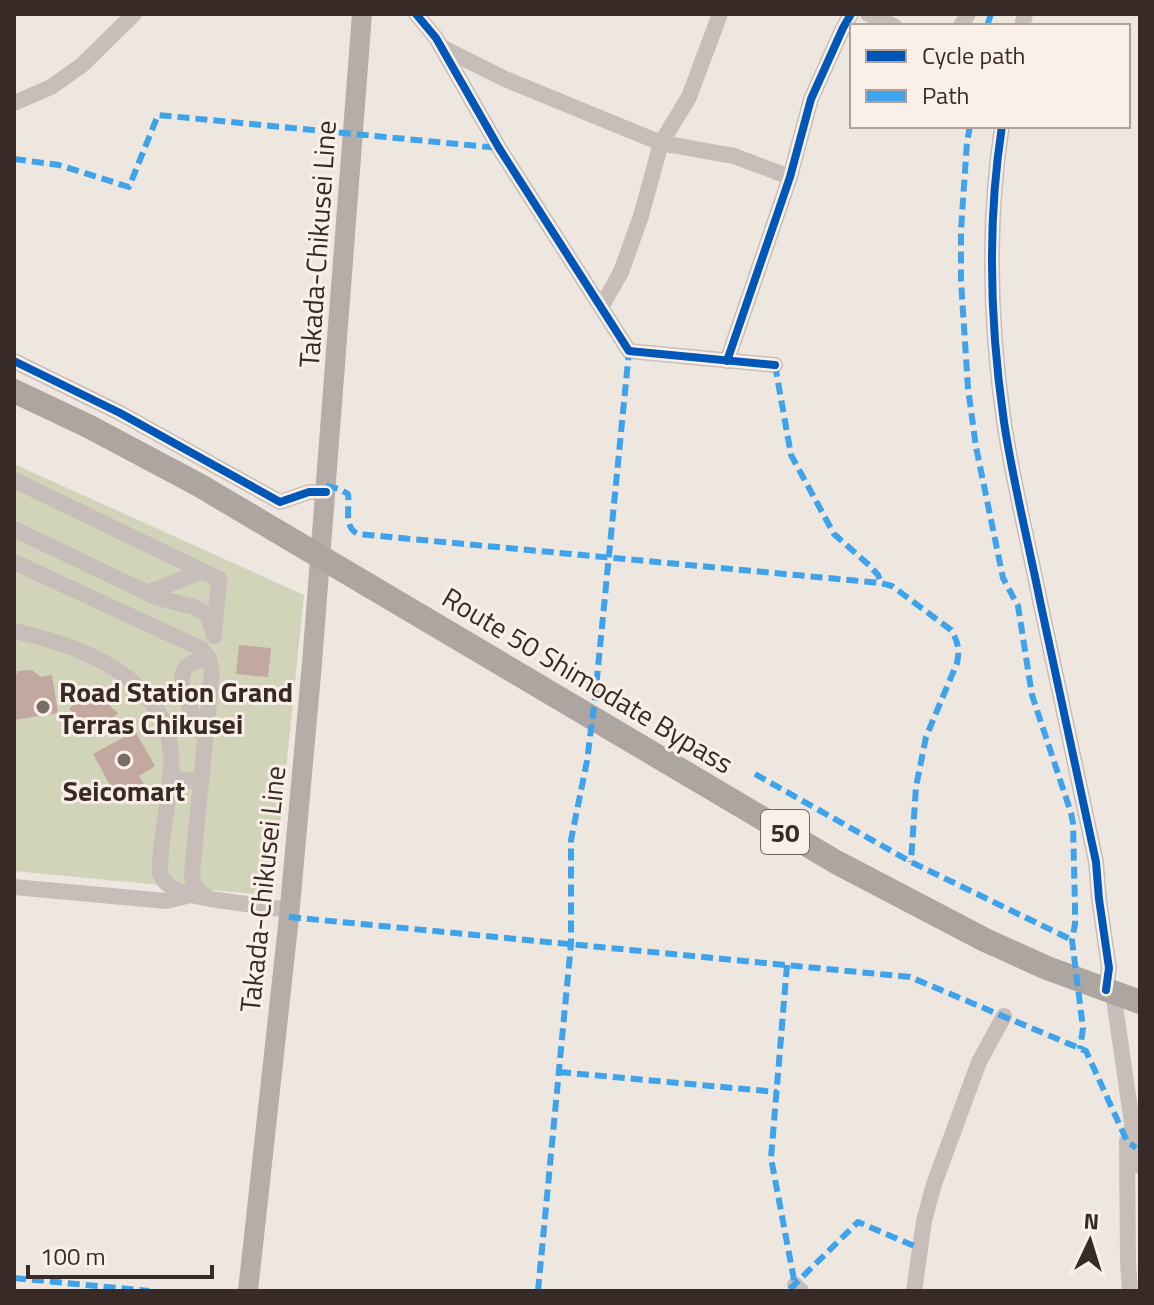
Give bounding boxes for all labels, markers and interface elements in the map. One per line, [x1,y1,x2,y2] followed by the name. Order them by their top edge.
[850,24,1130,128] legend
[922,37,1025,73] text: Cycle path
[922,77,969,113] text: Path
[287,119,347,369] street label: Takada-Chikusei Line
[434,576,742,784] street label: Route 50 Shimodate Bypass
[59,670,293,745] place label: Road Station Grand Terras Chikusei
[34,698,52,716] marker: Road Station Grand Terras Chikusei
[115,751,133,769] marker: Seicomart
[228,764,296,1014] street label: Takada-Chikusei Line
[63,769,185,812] place label: Seicomart
[761,810,809,854] road number: 50
[1050,1201,1130,1281] north arrow
[1083,1204,1100,1239] text: N
[28,1229,212,1279] scale bar
[40,1238,106,1274] text: 100 m

